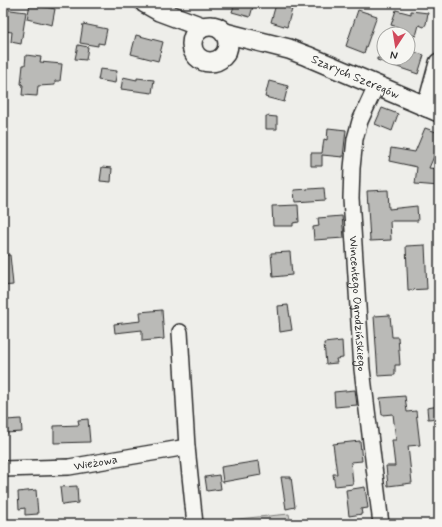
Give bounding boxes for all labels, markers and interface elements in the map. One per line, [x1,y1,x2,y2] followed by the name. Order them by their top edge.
[376,26,416,66] north arrow
[389,47,399,62] text: N
[309,52,402,103] street label: Szarych Szeregów
[344,235,369,372] street label: Wincentego Ogrodzińskiego
[73,452,119,475] street label: Wieżowa

